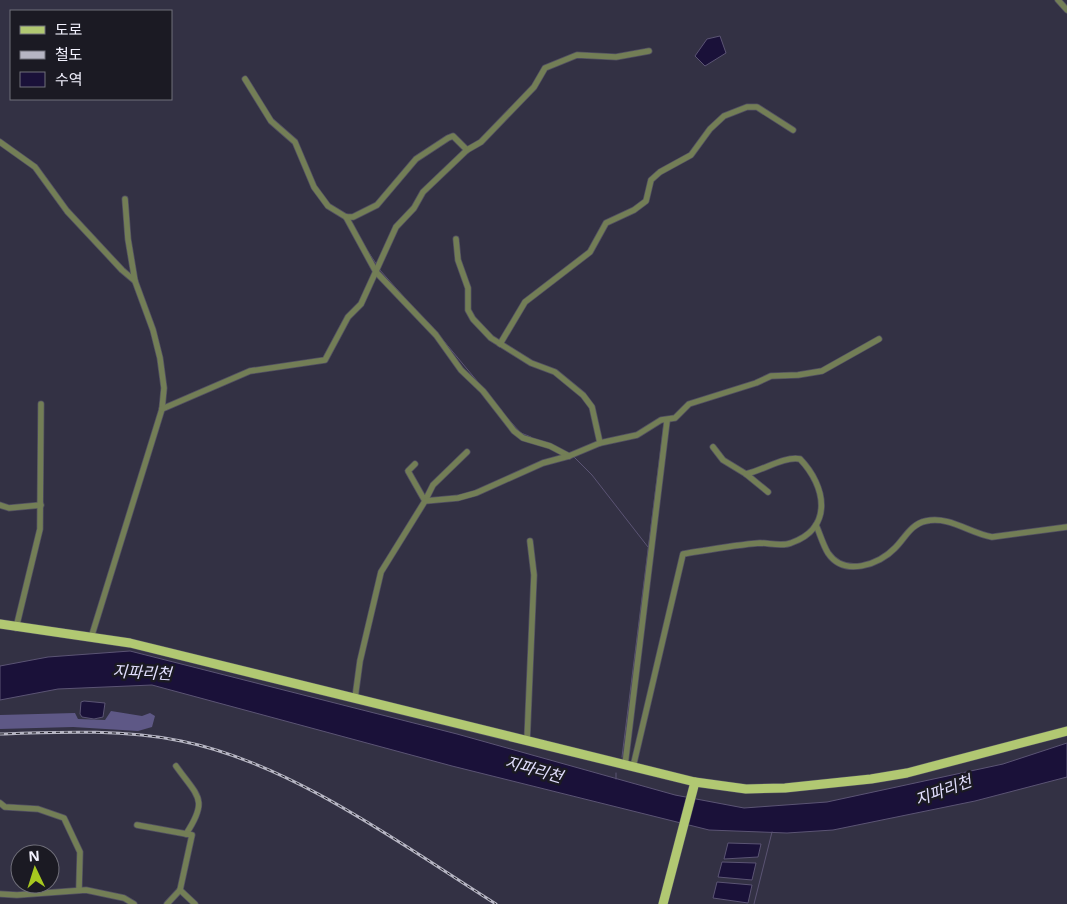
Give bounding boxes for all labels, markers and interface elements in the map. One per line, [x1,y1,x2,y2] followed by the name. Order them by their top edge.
[10,10,172,100] legend
[55,19,83,39] text: 도로
[55,44,83,64] text: 철도
[55,69,83,89] text: 수역
[112,659,174,685] water label: 지파리천
[503,750,568,788] water label: 지파리천
[912,769,977,810] water label: 지파리천
[10,844,60,894] north arrow
[28,846,40,865] text: N

